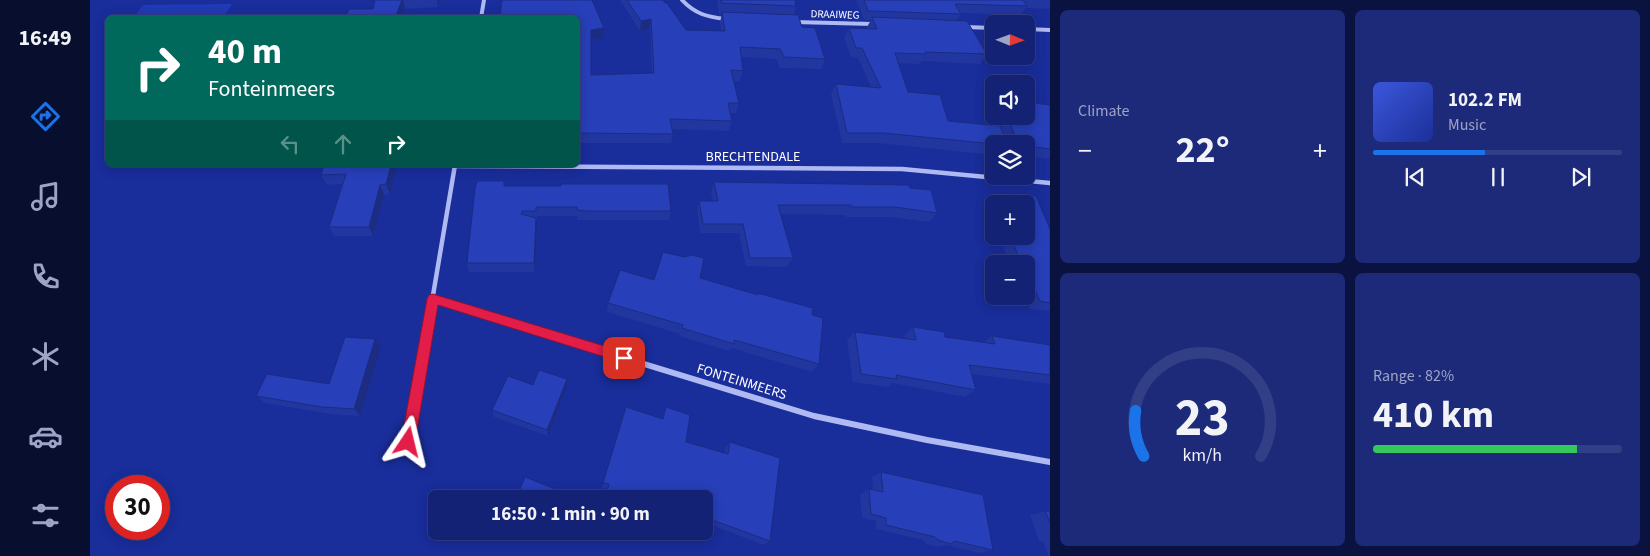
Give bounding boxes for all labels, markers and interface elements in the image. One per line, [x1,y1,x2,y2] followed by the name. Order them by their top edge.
[810,6,860,23] street label: DRAAIWEG
[985,15,1035,65] north arrow
[985,15,1035,305] map controls
[18,22,72,54] text: 16:49
[208,27,282,77] text: 40 m
[125,35,190,100] icon: right
[208,73,335,105] text: Fonteinmeers
[985,75,1035,125] button: sound
[1448,87,1522,114] text: 102.2 FM
[28,99,63,134] icon: directions
[1078,100,1129,122] text: Climate
[1448,114,1486,136] text: Music
[1176,123,1230,177] text: 22°
[276,130,304,158] icon: left
[329,130,357,158] icon: ahead
[382,130,410,158] icon: right
[1078,131,1092,171] text: −
[1313,131,1327,171] text: +
[985,135,1035,185] button: layers
[706,147,800,167] street label: BRECHTENDALE
[1401,163,1429,191] icon: previous
[1484,163,1512,191] icon: pause
[1567,163,1595,191] icon: next
[28,179,63,214] icon: music
[985,195,1035,245] button: +
[985,255,1035,305] button: −
[28,259,63,294] icon: phone
[603,337,645,379] pin
[28,339,63,374] icon: climate
[610,344,638,372] icon: arrive
[694,359,789,405] street label: FONTEINMEERS
[1373,365,1454,387] text: Range · 82%
[1175,382,1230,456] text: 23
[1373,388,1494,442] text: 410 km
[381,415,433,467] position arrow
[28,419,63,454] icon: car
[1183,443,1222,468] text: km/h
[105,475,170,540] speed limit sign: 30
[28,498,63,533] icon: filters
[491,501,650,528] text: 16:50 · 1 min · 90 m

